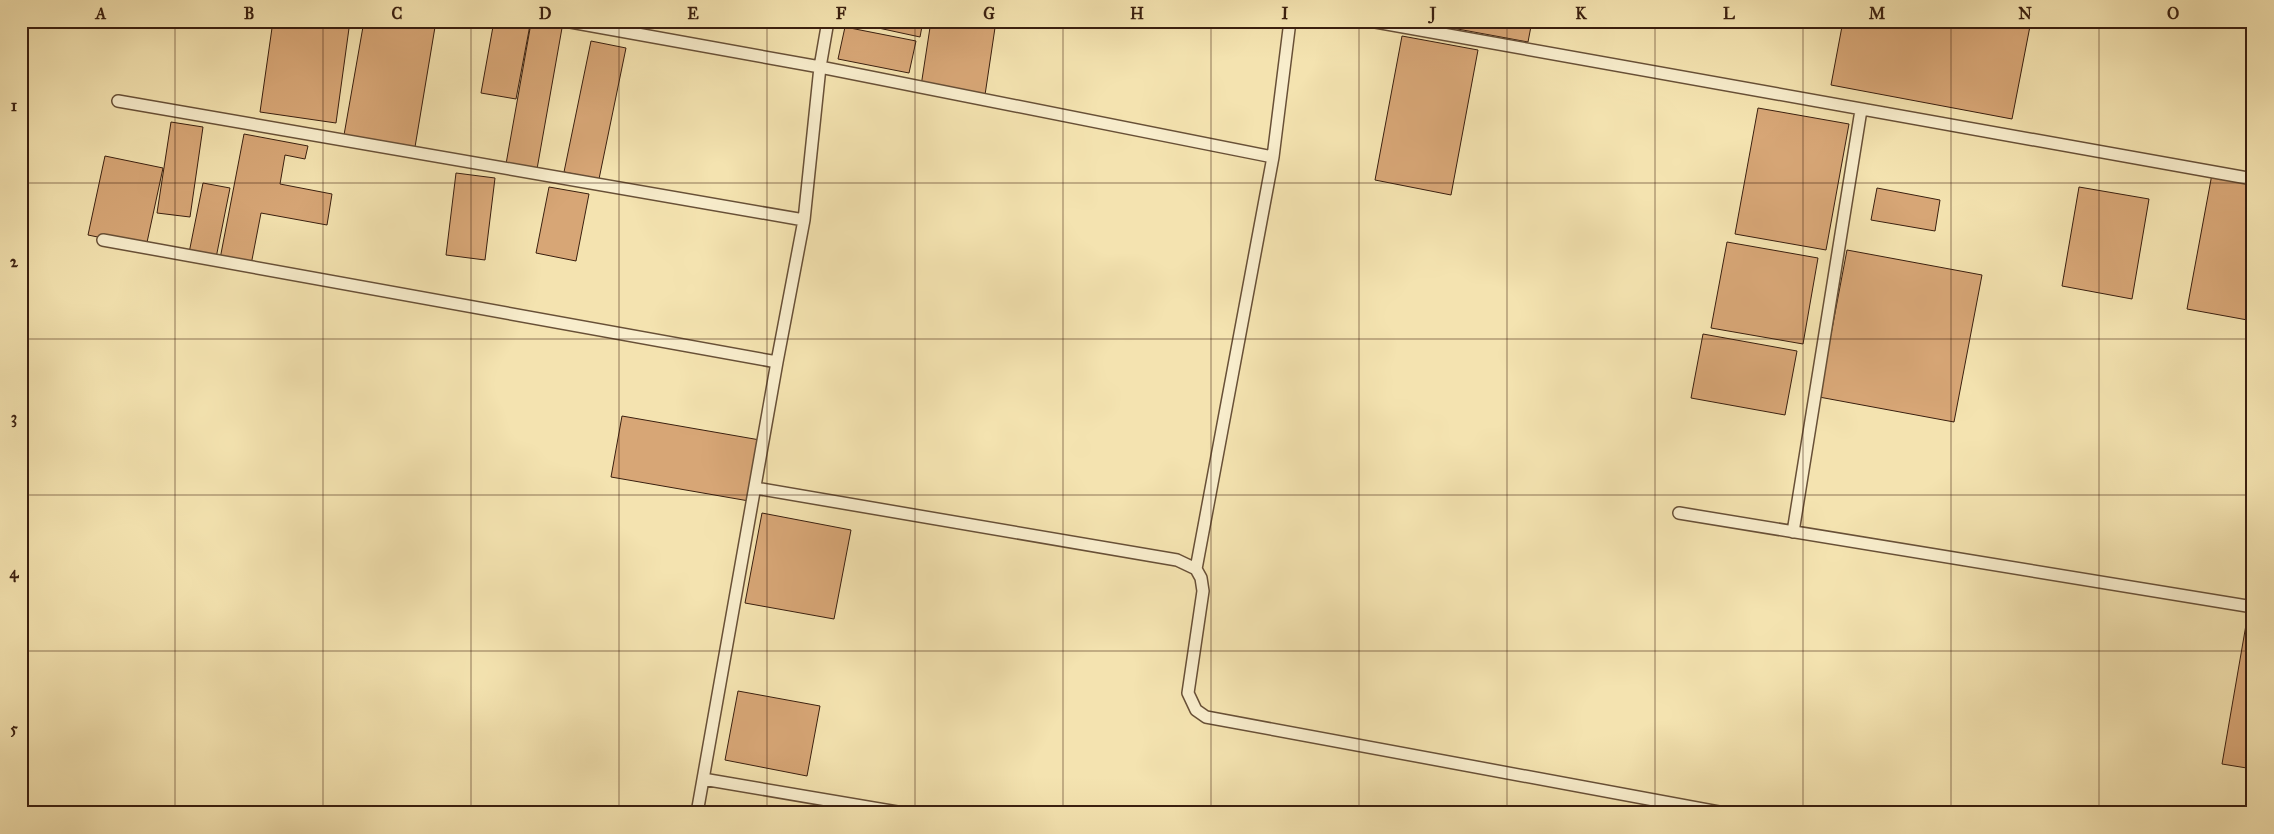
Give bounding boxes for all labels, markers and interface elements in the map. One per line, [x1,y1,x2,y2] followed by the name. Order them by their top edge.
[95,4,107,23] text: A
[244,4,254,23] text: B
[392,4,403,23] text: C
[539,4,552,23] text: D
[687,4,699,23] text: E
[836,4,847,23] text: F
[983,4,995,23] text: G
[1130,4,1144,23] text: H
[1282,4,1289,23] text: I
[1428,4,1437,24] text: J
[1575,4,1587,23] text: K
[1723,4,1735,23] text: L
[1869,4,1886,23] text: M
[2018,4,2032,23] text: N
[2167,4,2179,23] text: O
[11,96,18,115] text: 1
[10,252,19,271] text: 2
[11,408,17,428] text: 3
[10,563,20,583] text: 4
[10,719,18,738] text: 5

